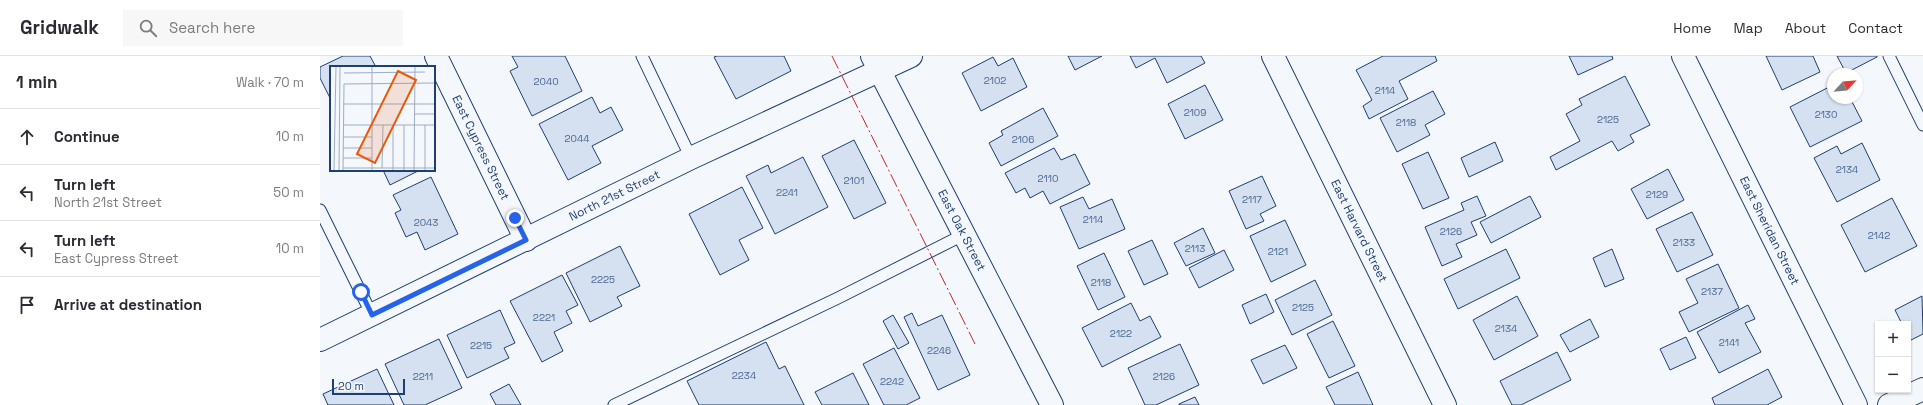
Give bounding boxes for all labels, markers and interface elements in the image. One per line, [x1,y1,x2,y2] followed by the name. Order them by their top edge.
[123,10,403,46] search box
[20,15,99,40] text: Gridwalk
[137,17,159,39] icon: search
[169,18,255,37] text: Search here
[1673,19,1711,37] text: Home
[1733,19,1763,37] text: Map
[1785,19,1826,37] text: About
[1848,19,1903,37] text: Contact
[330,66,435,171] inset map
[1827,68,1863,104] north arrow
[16,71,58,93] text: 1 min
[236,74,304,91] text: Walk · 70 m
[984,74,1006,87] house number: 2102
[533,75,559,88] house number: 2040
[1375,84,1395,97] house number: 2114
[448,92,513,203] street label: East Cypress Street
[1184,106,1206,119] house number: 2109
[1815,108,1837,121] house number: 2130
[1597,113,1619,126] house number: 2125
[1396,116,1416,129] house number: 2118
[16,126,38,148] icon: ahead
[54,127,120,146] text: Continue
[276,128,304,145] text: 10 m
[565,132,589,145] house number: 2044
[1012,133,1034,146] house number: 2106
[1836,163,1858,176] house number: 2134
[566,166,663,225] street label: North 21st Street
[1038,172,1058,185] house number: 2110
[844,174,864,187] house number: 2101
[1736,174,1803,288] street label: East Sheridan Street
[54,175,116,194] text: Turn left
[1327,177,1391,285] street label: East Harvard Street
[16,182,38,204] icon: left
[273,184,304,201] text: 50 m
[776,186,798,199] house number: 2241
[934,187,989,274] street label: East Oak Street
[1646,188,1668,201] house number: 2129
[1242,193,1262,206] house number: 2117
[54,194,162,211] text: North 21st Street
[506,209,524,227] route end
[1083,213,1103,226] house number: 2114
[414,216,438,229] house number: 2043
[1440,225,1462,238] house number: 2126
[1868,229,1890,242] house number: 2142
[54,231,116,250] text: Turn left
[1673,236,1695,249] house number: 2133
[16,238,38,260] icon: left
[276,240,304,257] text: 10 m
[1185,242,1205,255] house number: 2113
[1268,245,1288,258] house number: 2121
[54,250,179,267] text: East Cypress Street
[591,273,615,286] house number: 2225
[1091,276,1111,289] house number: 2118
[352,283,370,301] route start
[1701,285,1723,298] house number: 2137
[16,294,38,316] icon: arrive
[54,295,202,314] text: Arrive at destination
[1292,301,1314,314] house number: 2125
[533,311,555,324] house number: 2221
[1875,321,1911,393] map controls
[1875,321,1911,357] button: +
[1495,322,1517,335] house number: 2134
[1110,327,1132,340] house number: 2122
[1719,336,1739,349] house number: 2141
[470,339,492,352] house number: 2215
[927,344,951,357] house number: 2246
[1875,357,1911,393] button: −
[732,369,756,382] house number: 2234
[413,370,433,383] house number: 2211
[1153,370,1175,383] house number: 2126
[880,375,904,388] house number: 2242
[332,377,405,396] scale bar
[338,379,364,393] text: 20 m

